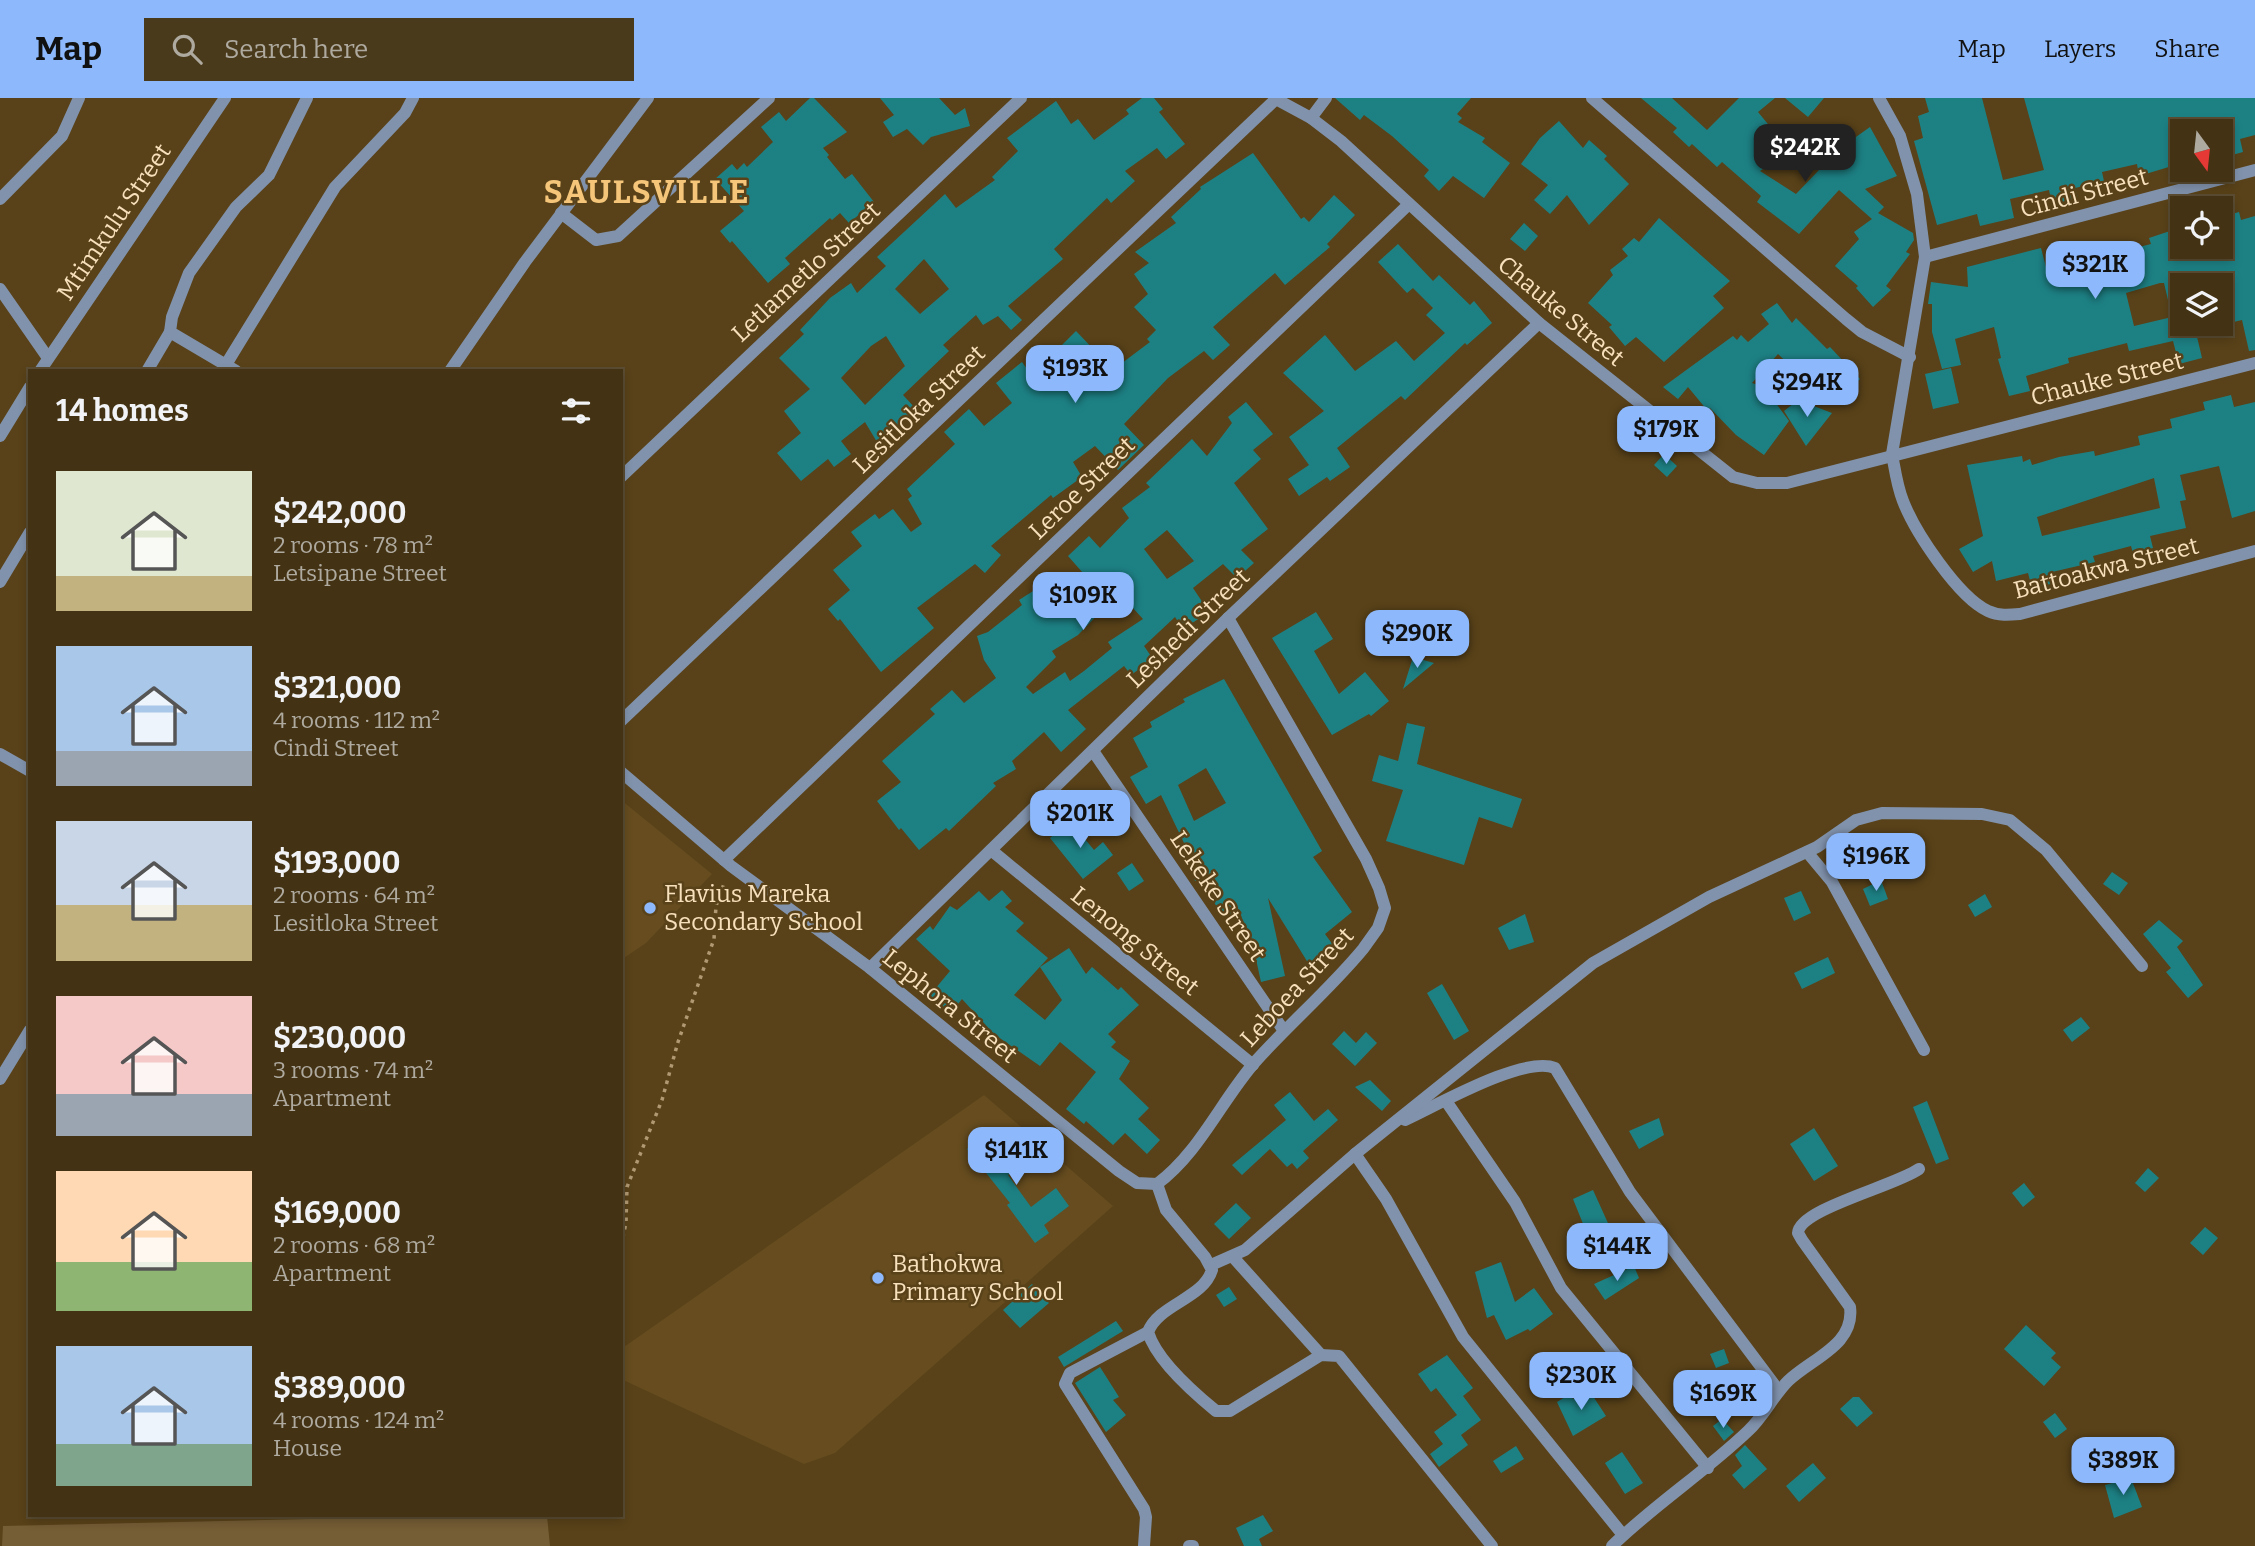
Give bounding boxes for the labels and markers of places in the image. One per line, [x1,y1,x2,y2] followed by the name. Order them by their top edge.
[1756,125,1854,184] pin: $242K
[2046,242,2144,301] pin: $321K
[1026,345,1124,405] pin: $193K
[1758,360,1856,419] pin: $294K
[1617,406,1715,466] pin: $179K
[1034,573,1132,632] pin: $109K
[1368,610,1466,670] pin: $290K
[1031,790,1129,850] pin: $201K
[1827,834,1925,893] pin: $196K
[664,880,863,936] place label: Flavius Mareka Secondary School
[642,900,658,916] marker: Flavius Mareka Secondary School
[967,1128,1065,1187] pin: $141K
[1568,1224,1666,1283] pin: $144K
[892,1250,1063,1306] place label: Bathokwa Primary School
[870,1270,886,1286] marker: Bathokwa Primary School
[1532,1352,1630,1412] pin: $230K
[1674,1370,1772,1430] pin: $169K
[2074,1438,2172,1497] pin: $389K

